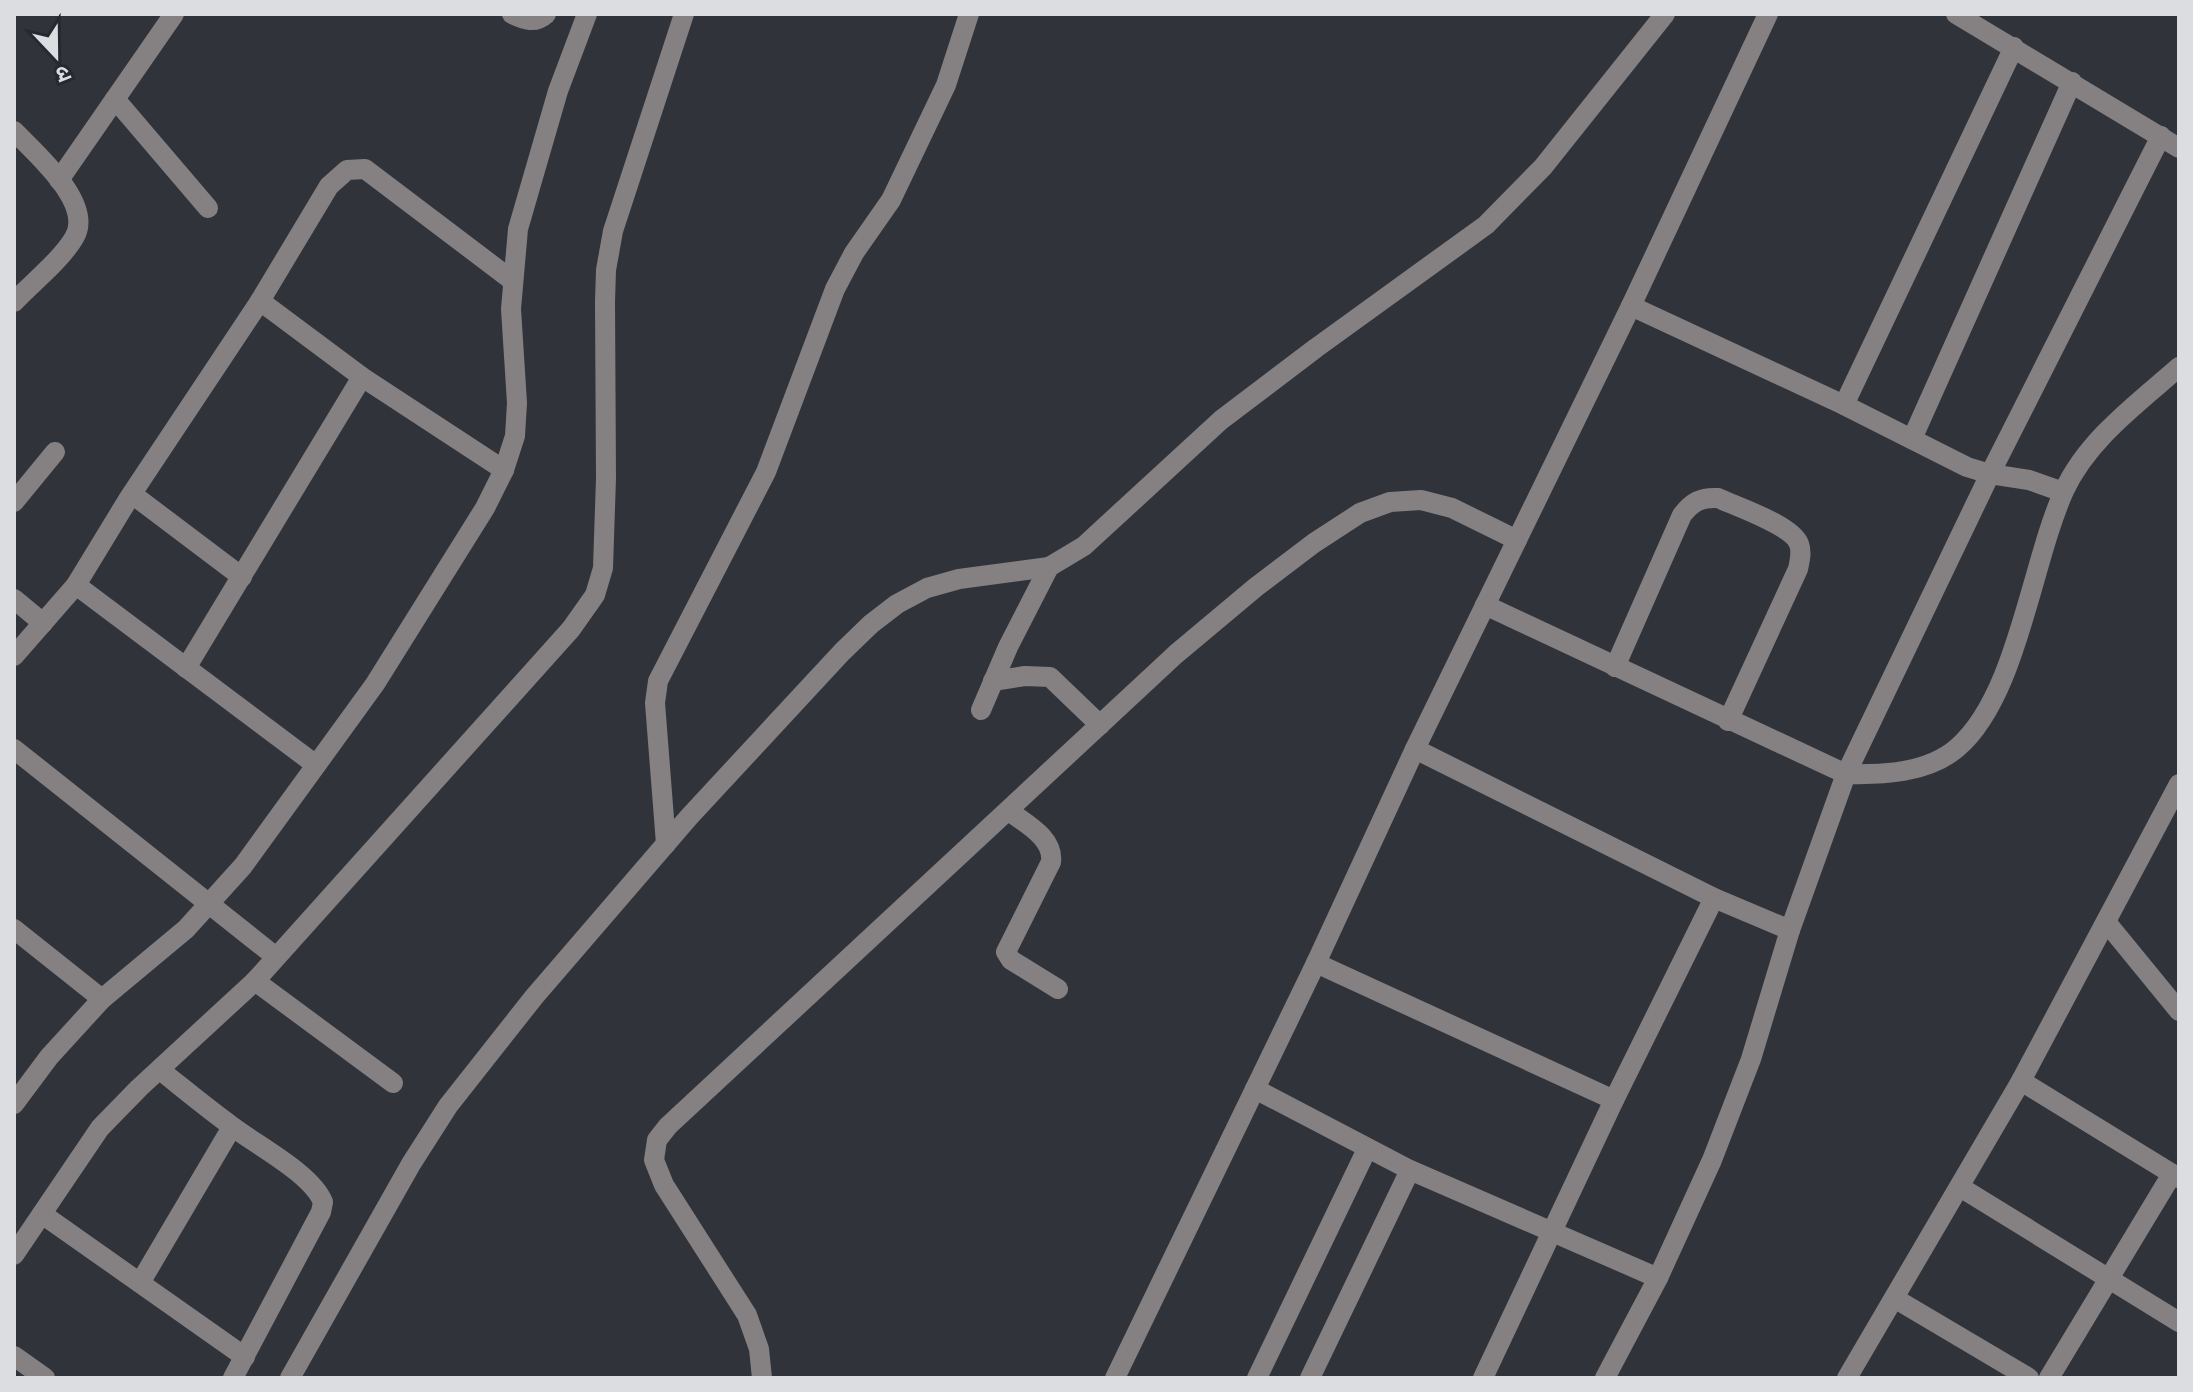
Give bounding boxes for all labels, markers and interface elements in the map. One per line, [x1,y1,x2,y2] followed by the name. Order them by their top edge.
[16,16,96,96] north arrow
[51,59,75,90] text: उ

